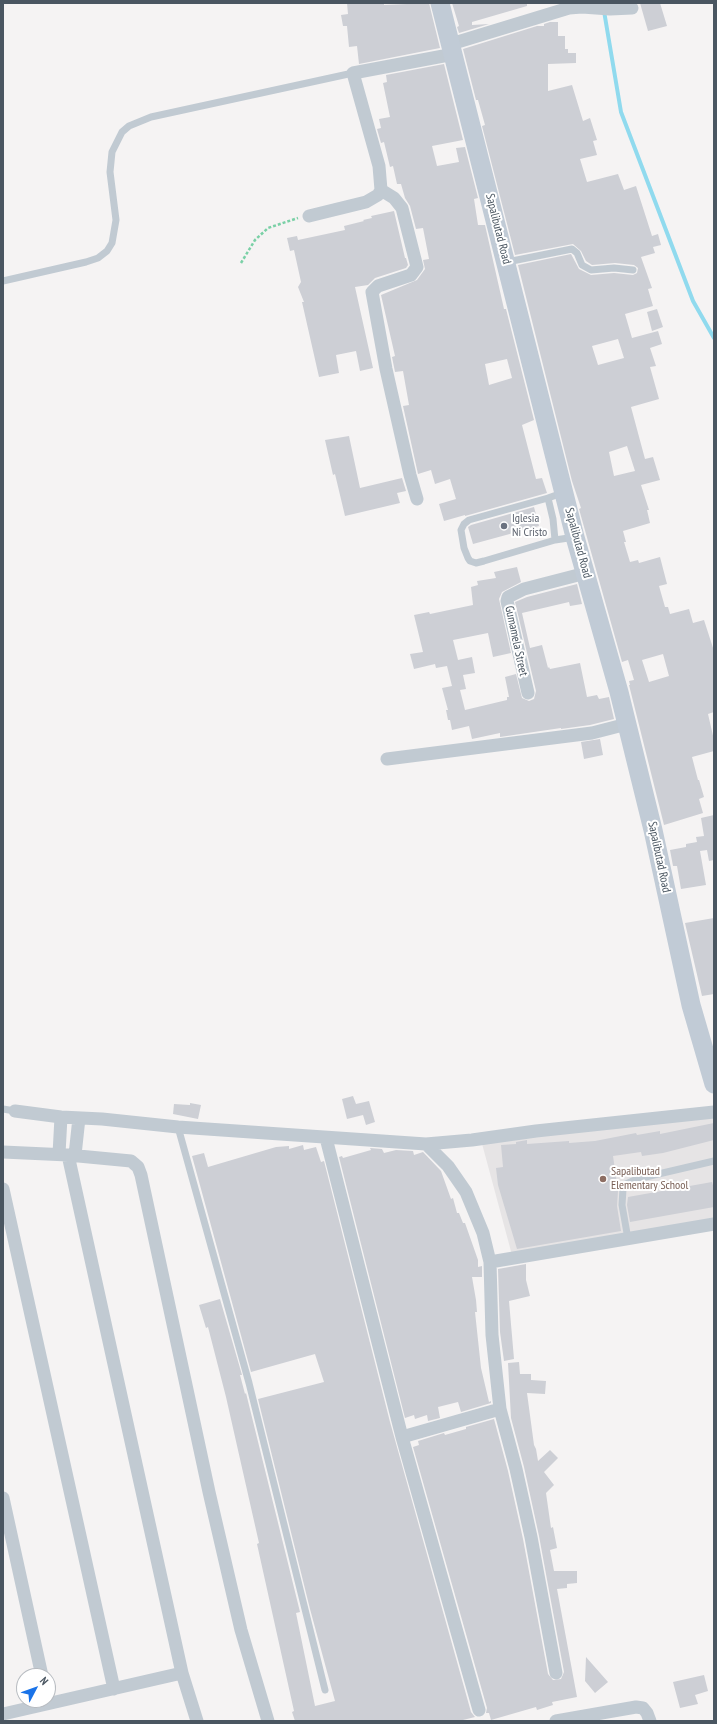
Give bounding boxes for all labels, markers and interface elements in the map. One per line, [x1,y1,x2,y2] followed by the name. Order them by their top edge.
[482,192,514,266] street label: Sapalibutad Road
[562,506,594,580] street label: Sapalibutad Road
[512,512,547,540] place label: Iglesia Ni Cristo
[499,521,509,531] marker: Iglesia Ni Cristo
[502,605,530,677] street label: Gumamela Street
[644,820,674,894] street label: Sapalibutad Road
[611,1165,688,1193] place label: Sapalibutad Elementary School
[598,1174,608,1184] marker: Sapalibutad Elementary School
[16,1668,56,1708] north arrow
[37,1674,52,1688] text: N

